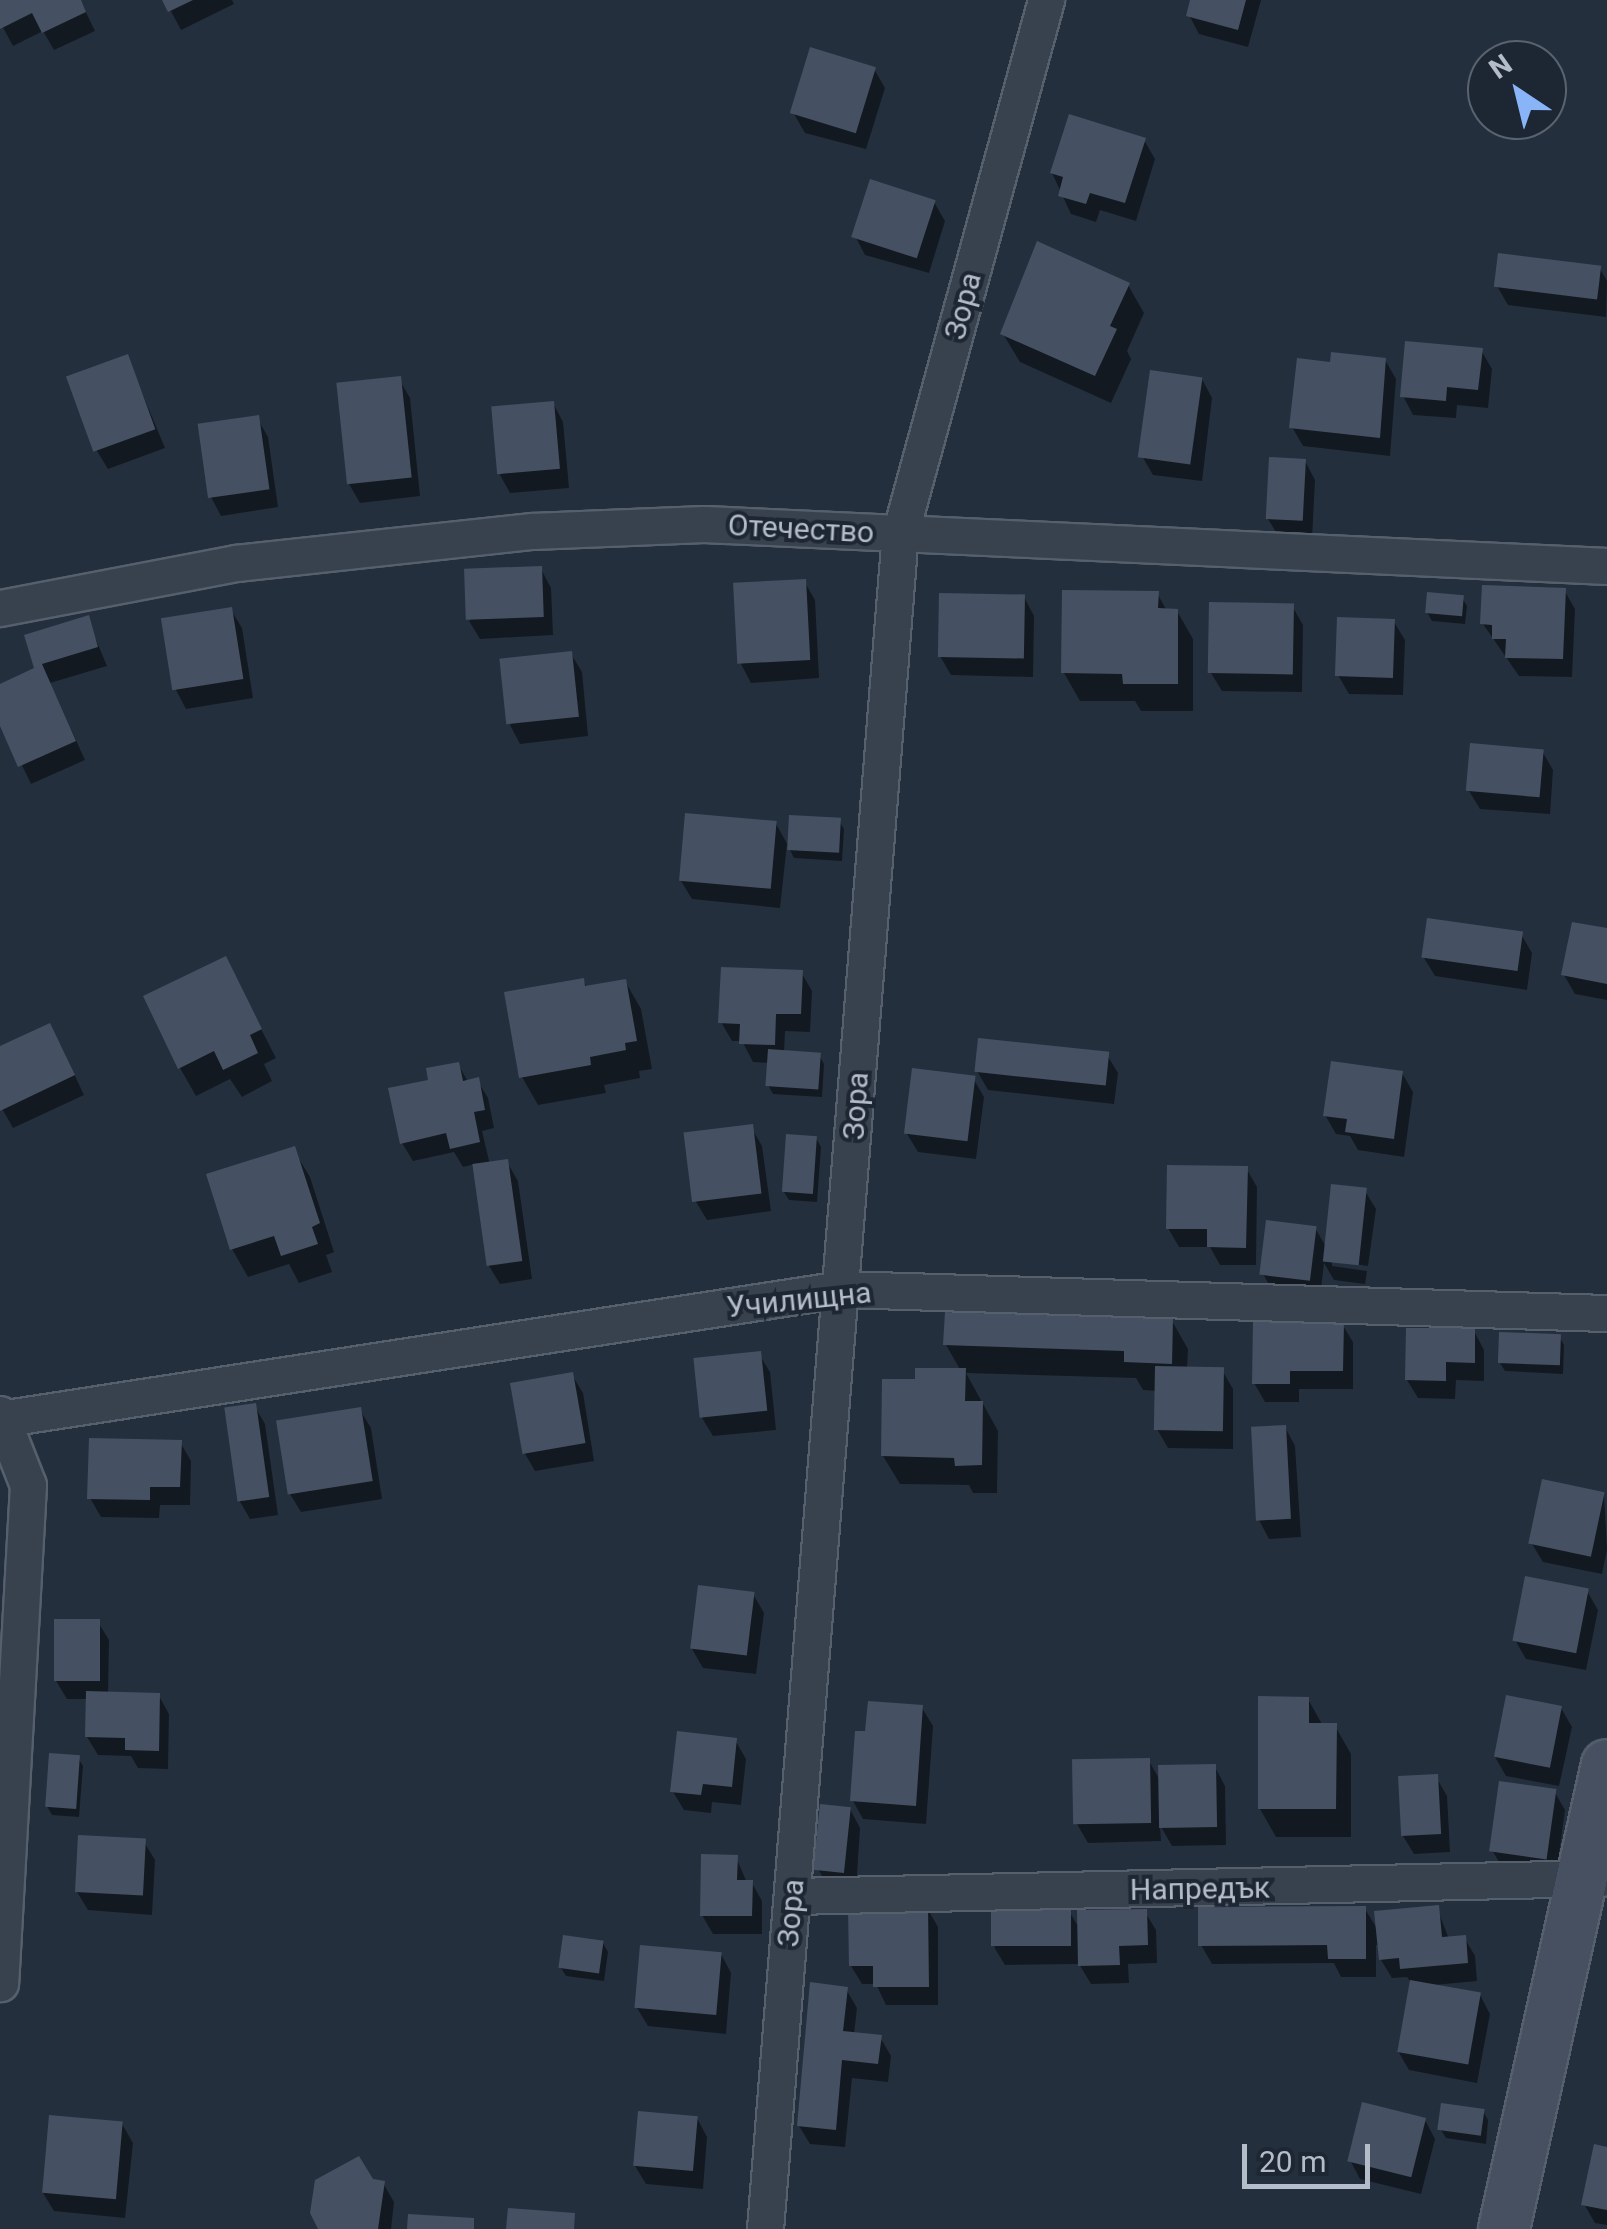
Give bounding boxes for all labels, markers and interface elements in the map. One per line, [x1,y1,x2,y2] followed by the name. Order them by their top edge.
[1467,40,1567,140] north arrow
[1483,47,1518,86] text: N
[937,268,989,344] street label: Зора
[727,507,875,551] street label: Отечество
[836,1071,876,1141] street label: Зора
[725,1275,873,1325] street label: Училищна
[1130,1870,1270,1908] street label: Напредък
[770,1878,812,1948] street label: Зора
[1247,2124,1374,2186] scale bar
[1259,2144,1326,2179] text: 20 m

